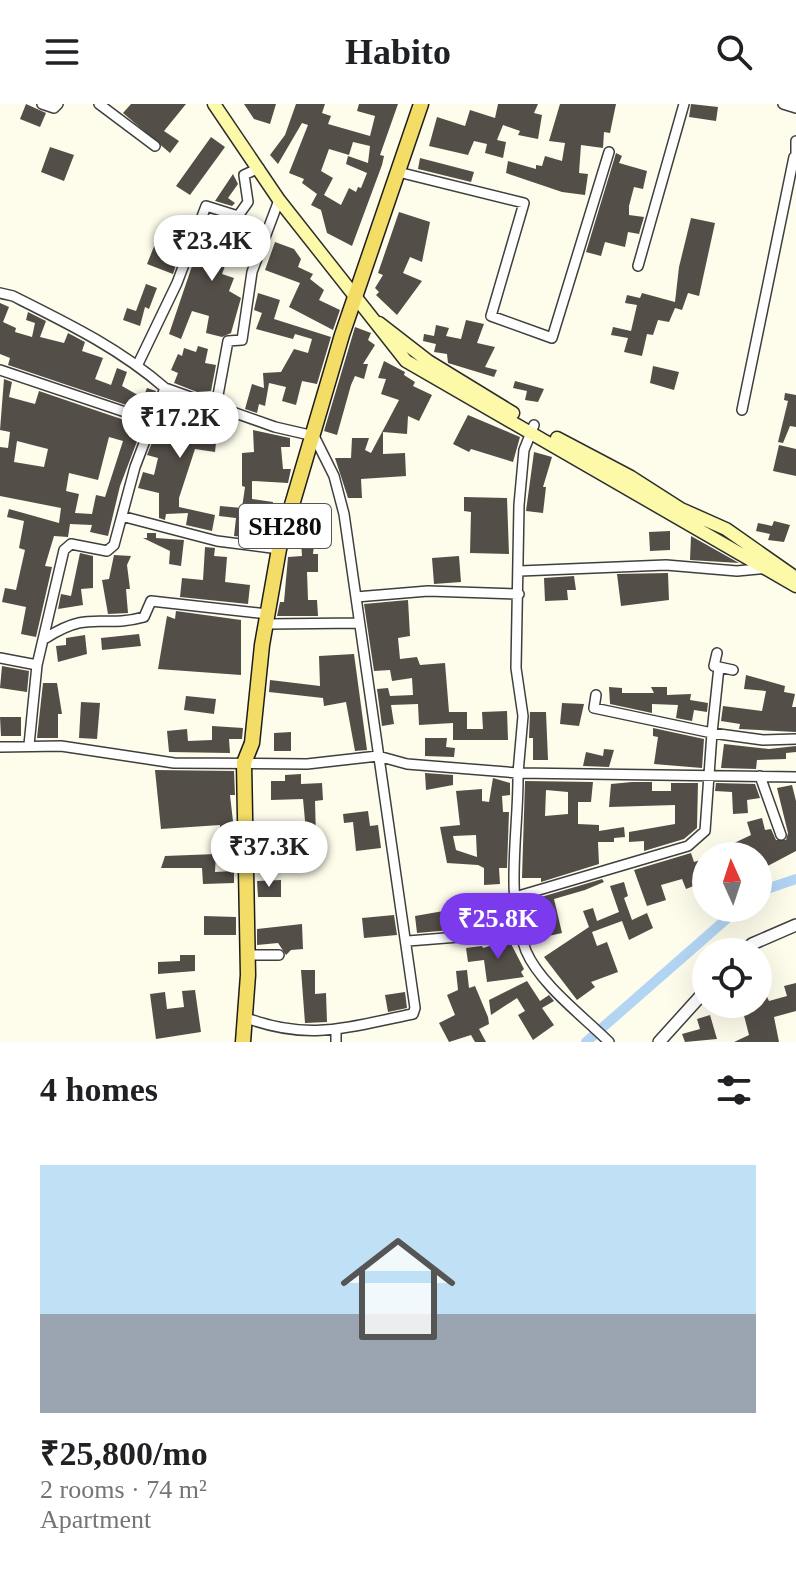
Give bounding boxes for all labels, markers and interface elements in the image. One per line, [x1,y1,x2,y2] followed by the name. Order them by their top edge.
[40,30,84,74] icon: menu
[712,30,756,74] icon: search
[345,32,451,72] text: Habito
[147,215,277,283] pin: ₹23.4K
[172,226,252,255] text: ₹23.4K
[115,392,245,460] pin: ₹17.2K
[140,403,220,432] text: ₹17.2K
[239,504,331,548] road number: SH280
[204,821,334,889] pin: ₹37.3K
[229,832,309,861] text: ₹37.3K
[692,842,772,922] north arrow
[692,842,772,1018] map controls
[433,893,563,961] pin: ₹25.8K
[458,904,538,933] text: ₹25.8K
[692,938,772,1018] button: locate
[712,1068,756,1112] icon: filters
[40,1071,158,1108] text: 4 homes
[326,1217,470,1361] icon: home
[40,1435,208,1472] text: ₹25,800/mo
[40,1475,207,1504] text: 2 rooms · 74 m²
[40,1505,151,1534] text: Apartment

